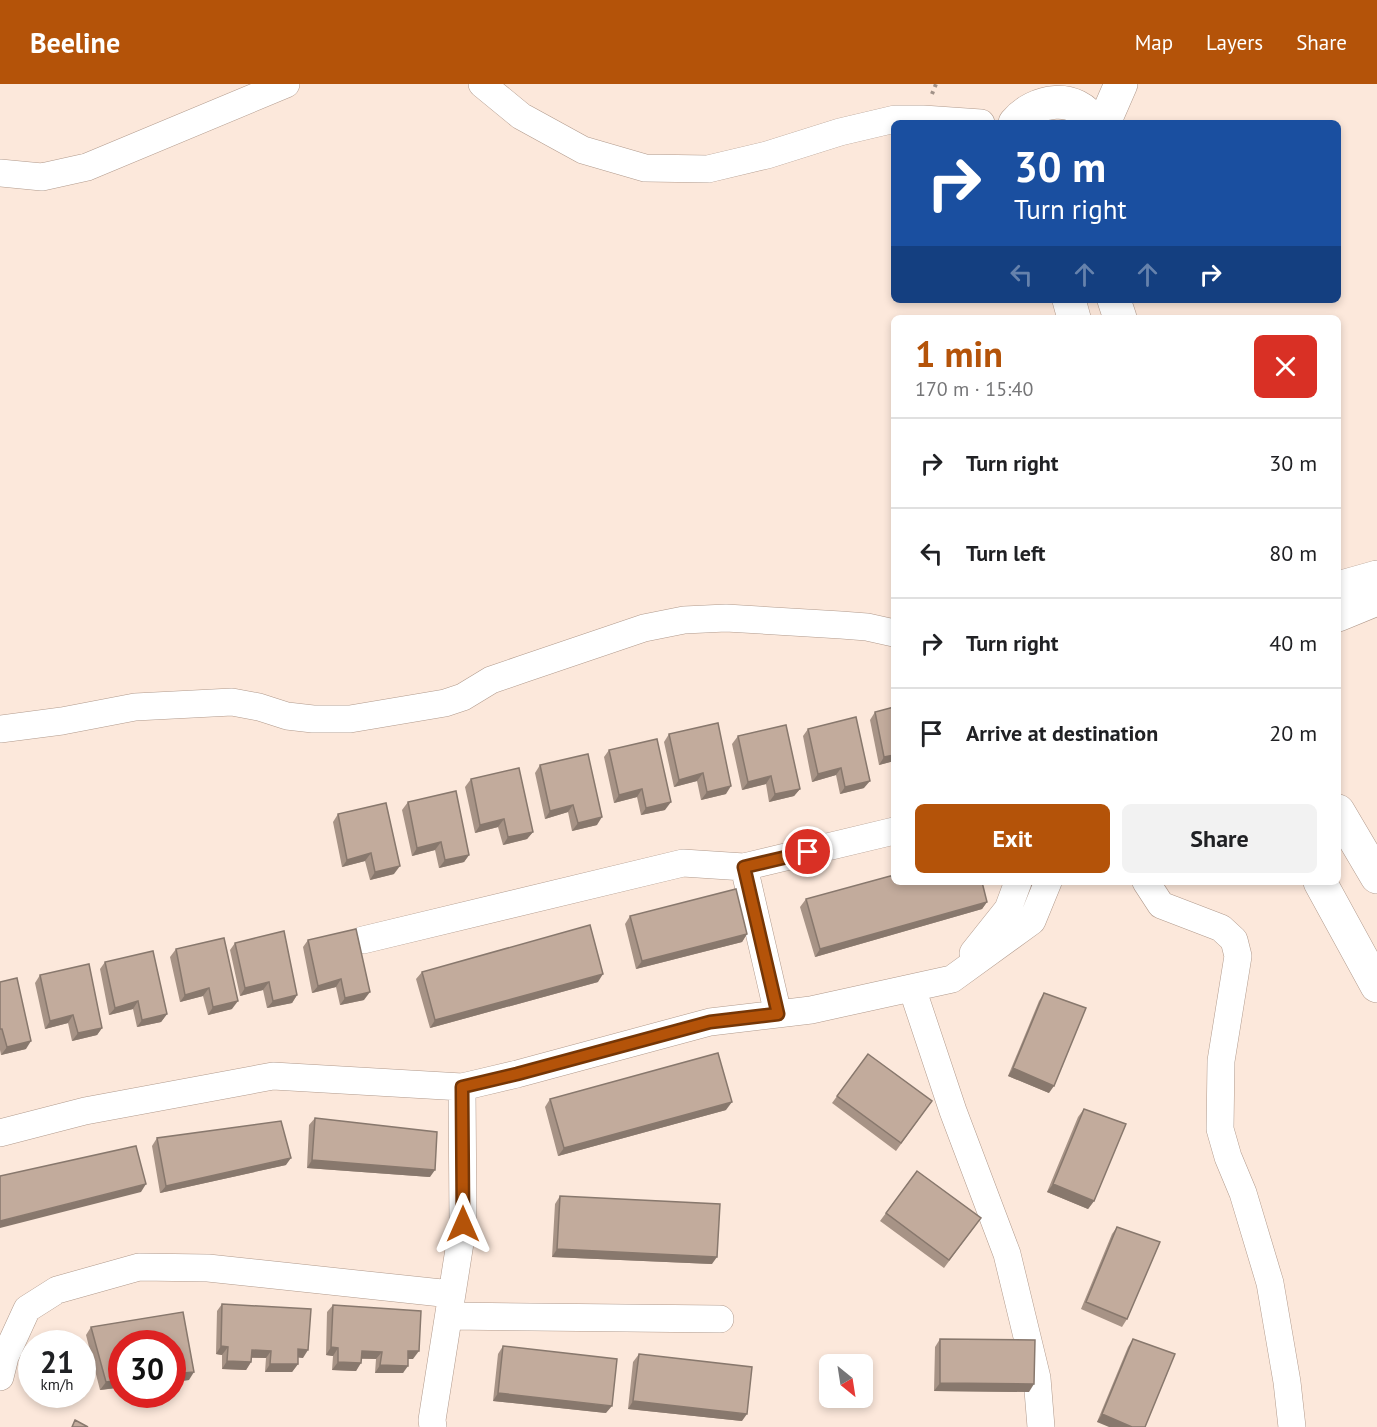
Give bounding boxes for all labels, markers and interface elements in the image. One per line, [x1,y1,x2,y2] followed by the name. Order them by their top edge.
[30,24,120,61] text: Beeline
[1135,29,1173,56] text: Map
[1206,29,1263,56] text: Layers
[1296,29,1347,56] text: Share
[1014,139,1106,194] text: 30 m
[915,144,993,222] icon: right
[1014,192,1127,226] text: Turn right
[1005,258,1038,291] icon: left
[1068,258,1101,291] icon: ahead
[1131,258,1164,291] icon: ahead
[1194,258,1227,291] icon: right
[915,330,1003,377] text: 1 min
[1254,335,1317,398] button: close
[915,376,1033,402] text: 170 m · 15:40
[915,447,948,480] icon: right
[966,449,1058,477] text: Turn right
[1269,449,1317,477] text: 30 m
[915,537,948,570] icon: left
[966,539,1046,567] text: Turn left
[1269,539,1317,567] text: 80 m
[915,627,948,660] icon: right
[966,629,1058,657] text: Turn right
[1269,629,1317,657] text: 40 m
[915,717,948,750] icon: arrive
[966,719,1158,747] text: Arrive at destination
[1269,719,1317,747] text: 20 m
[915,804,1110,873] button: Exit
[1122,804,1317,873] button: Share
[782,826,833,877] pin
[791,835,824,868] icon: arrive
[431,1192,495,1256] position arrow
[108,1330,186,1408] speed limit sign: 30
[40,1342,74,1381] text: 21
[819,1354,873,1408] north arrow
[819,1354,873,1408] map controls
[41,1375,73,1394] text: km/h

